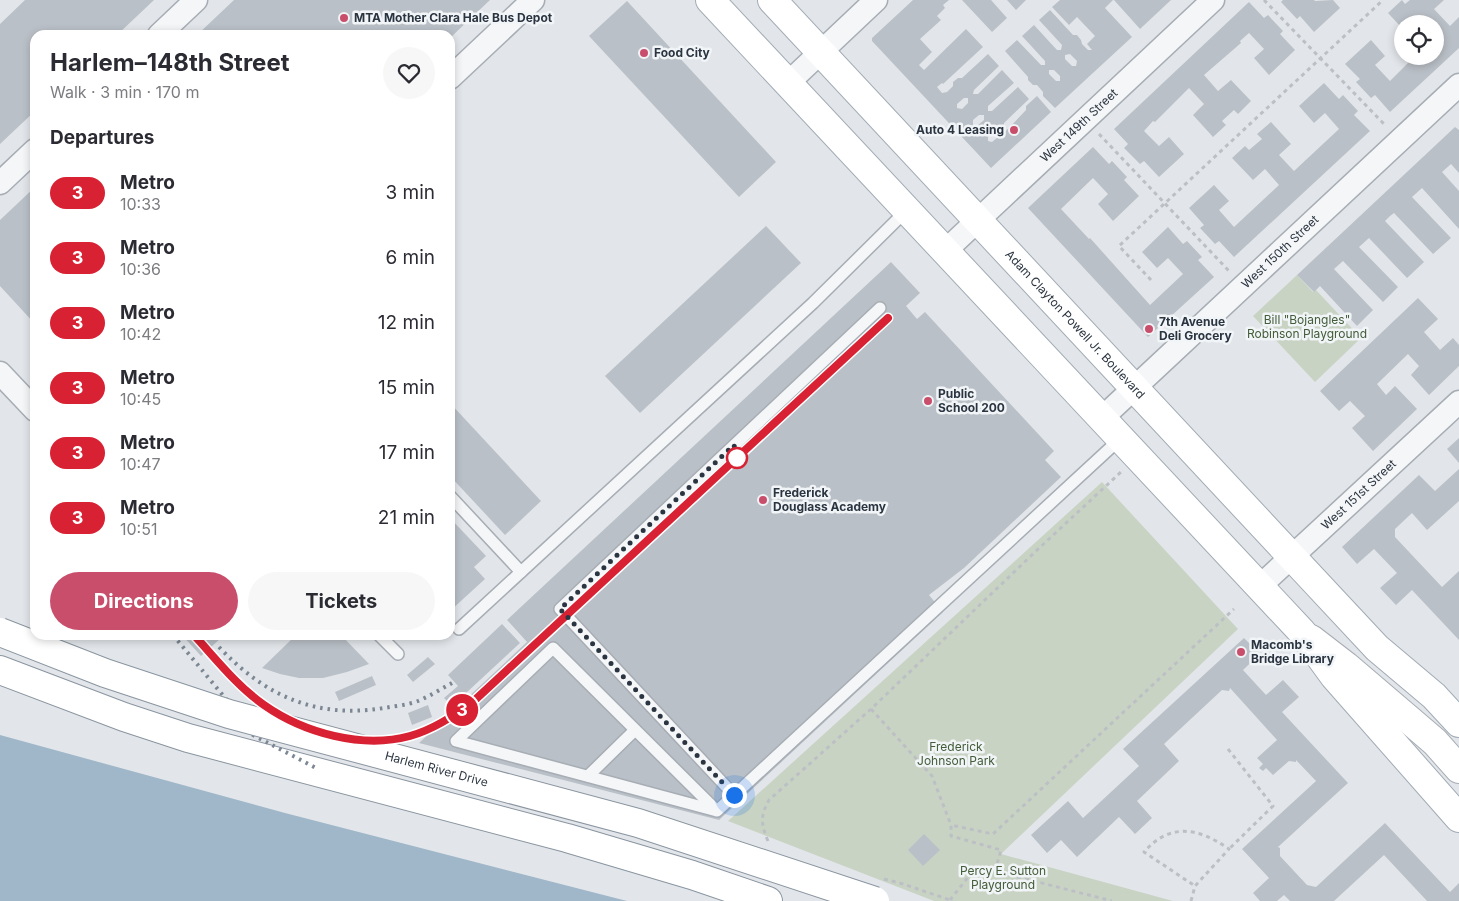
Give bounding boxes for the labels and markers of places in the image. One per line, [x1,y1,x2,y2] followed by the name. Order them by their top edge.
[354,10,553,25] place label: MTA Mother Clara Hale Bus Depot
[338,12,350,24] marker: MTA Mother Clara Hale Bus Depot
[654,45,711,60] place label: Food City
[638,47,650,59] marker: Food City
[916,122,1004,137] place label: Auto 4 Leasing
[1008,124,1020,136] marker: Auto 4 Leasing
[1159,314,1232,343] place label: 7th Avenue Deli Grocery
[1143,323,1155,335] marker: 7th Avenue Deli Grocery
[938,386,1005,415] place label: Public School 200
[922,395,934,407] marker: Public School 200
[726,447,748,469] unlabelled marker
[773,485,887,514] place label: Frederick Douglass Academy
[757,494,769,506] marker: Frederick Douglass Academy
[1251,637,1335,666] place label: Macomb's Bridge Library
[1235,646,1247,658] marker: Macomb's Bridge Library

